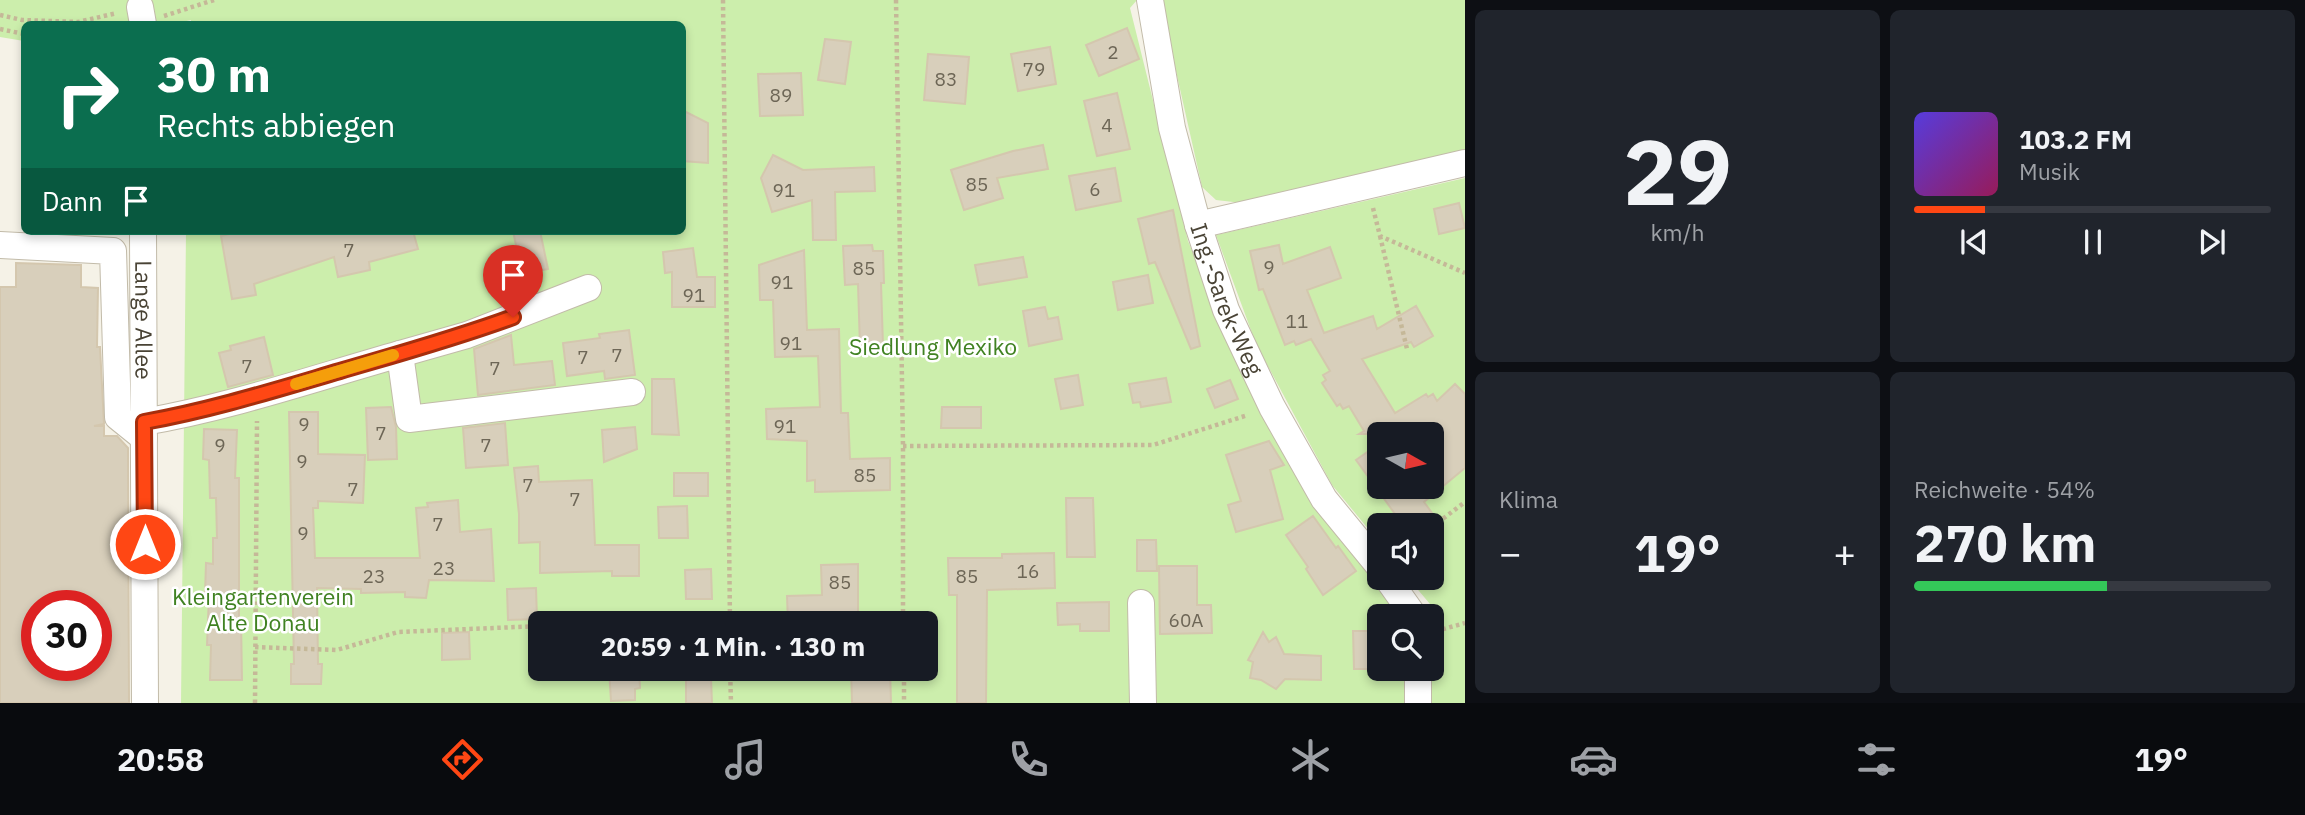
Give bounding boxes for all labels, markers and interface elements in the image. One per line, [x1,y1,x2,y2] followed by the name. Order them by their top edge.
[1107,40,1119,64] house number: 2
[157,42,271,105] text: 30 m
[42,49,133,140] icon: right
[1023,57,1045,81] house number: 79
[935,67,957,91] house number: 83
[770,83,792,107] house number: 89
[157,104,395,146] text: Rechts abbiegen
[1623,112,1732,230] text: 29
[1101,113,1113,137] house number: 4
[2019,122,2132,156] text: 103.2 FM
[2019,156,2080,186] text: Musik
[966,172,988,196] house number: 85
[1089,177,1101,201] house number: 6
[773,178,795,202] house number: 91
[117,182,155,220] icon: arrive
[42,184,103,218] text: Dann
[1650,217,1705,247] text: km/h
[1184,219,1271,380] street label: Ing.-Sarek-Weg
[1955,223,1993,261] icon: previous
[2074,223,2112,261] icon: pause
[2193,223,2231,261] icon: next
[343,238,355,262] house number: 7
[483,245,543,317] pin
[1263,255,1275,279] house number: 9
[494,256,532,294] icon: arrive
[853,256,875,280] house number: 85
[129,260,160,380] street label: Lange Allee
[771,270,793,294] house number: 91
[683,283,705,307] house number: 91
[1286,309,1308,333] house number: 11
[780,331,802,355] house number: 91
[849,331,1017,361] park label: Siedlung Mexiko
[611,343,623,367] house number: 7
[577,345,589,369] house number: 7
[241,354,253,378] house number: 7
[489,356,501,380] house number: 7
[298,412,310,436] house number: 9
[774,414,796,438] house number: 91
[375,421,387,445] house number: 7
[1367,422,1444,499] north arrow
[1367,422,1444,681] map controls
[214,433,226,457] house number: 9
[480,433,492,457] house number: 7
[296,449,308,473] house number: 9
[854,463,876,487] house number: 85
[522,473,534,497] house number: 7
[1914,474,2095,504] text: Reichweite · 54%
[347,477,359,501] house number: 7
[1499,484,1558,514] text: Klima
[569,487,581,511] house number: 7
[108,507,182,581] position arrow
[1914,509,2096,576] text: 270 km
[432,512,444,536] house number: 7
[1367,513,1444,590] button: sound
[1634,519,1721,586] text: 19°
[297,521,309,545] house number: 9
[1499,528,1522,577] text: −
[1833,528,1856,577] text: +
[433,556,455,580] house number: 23
[1017,559,1039,583] house number: 16
[363,564,385,588] house number: 23
[956,564,978,588] house number: 85
[829,570,851,594] house number: 85
[172,581,354,637] park label: Kleingartenverein Alte Donau
[21,590,112,681] speed limit sign: 30
[1367,604,1444,681] button: search
[1169,608,1203,632] house number: 60A
[601,629,865,663] text: 20:59 · 1 Min. · 130 m
[438,735,487,784] icon: directions
[721,735,770,784] icon: music
[1004,735,1053,784] icon: phone
[1286,735,1335,784] icon: climate
[1569,735,1618,784] icon: car
[1852,735,1901,784] icon: filters
[117,738,204,780] text: 20:58
[2135,738,2188,780] text: 19°

